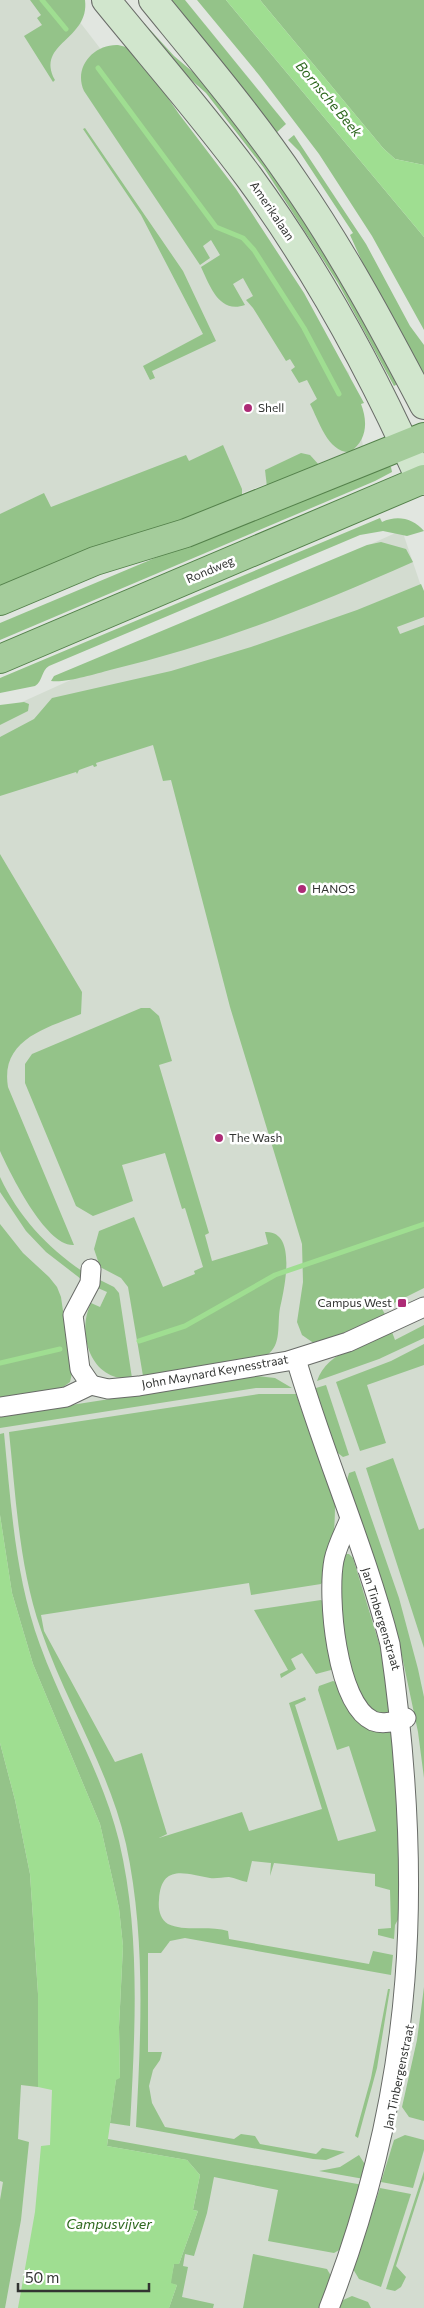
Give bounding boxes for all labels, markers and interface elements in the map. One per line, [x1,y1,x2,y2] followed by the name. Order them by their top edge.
[293,57,366,140] water label: Bornsche Beek
[248,178,298,243] street label: Amerikalaan
[258,400,284,414] place label: Shell
[242,402,254,414] marker: Shell
[183,553,236,585] street label: Rondweg
[312,881,355,895] place label: HANOS
[296,883,308,895] marker: HANOS
[229,1130,282,1144] place label: The Wash
[213,1132,225,1144] marker: The Wash
[317,1295,392,1309] place label: Campus West
[396,1297,408,1309] marker: Campus West
[140,1351,289,1392] street label: John Maynard Keynesstraat
[359,1566,404,1672] street label: Jan Tinbergenstraat
[380,2023,417,2131] street label: Jan Tinbergenstraat
[66,2215,152,2232] water label: Campusvijver
[18,2260,149,2292] scale bar
[25,2268,59,2286] text: 50 m

